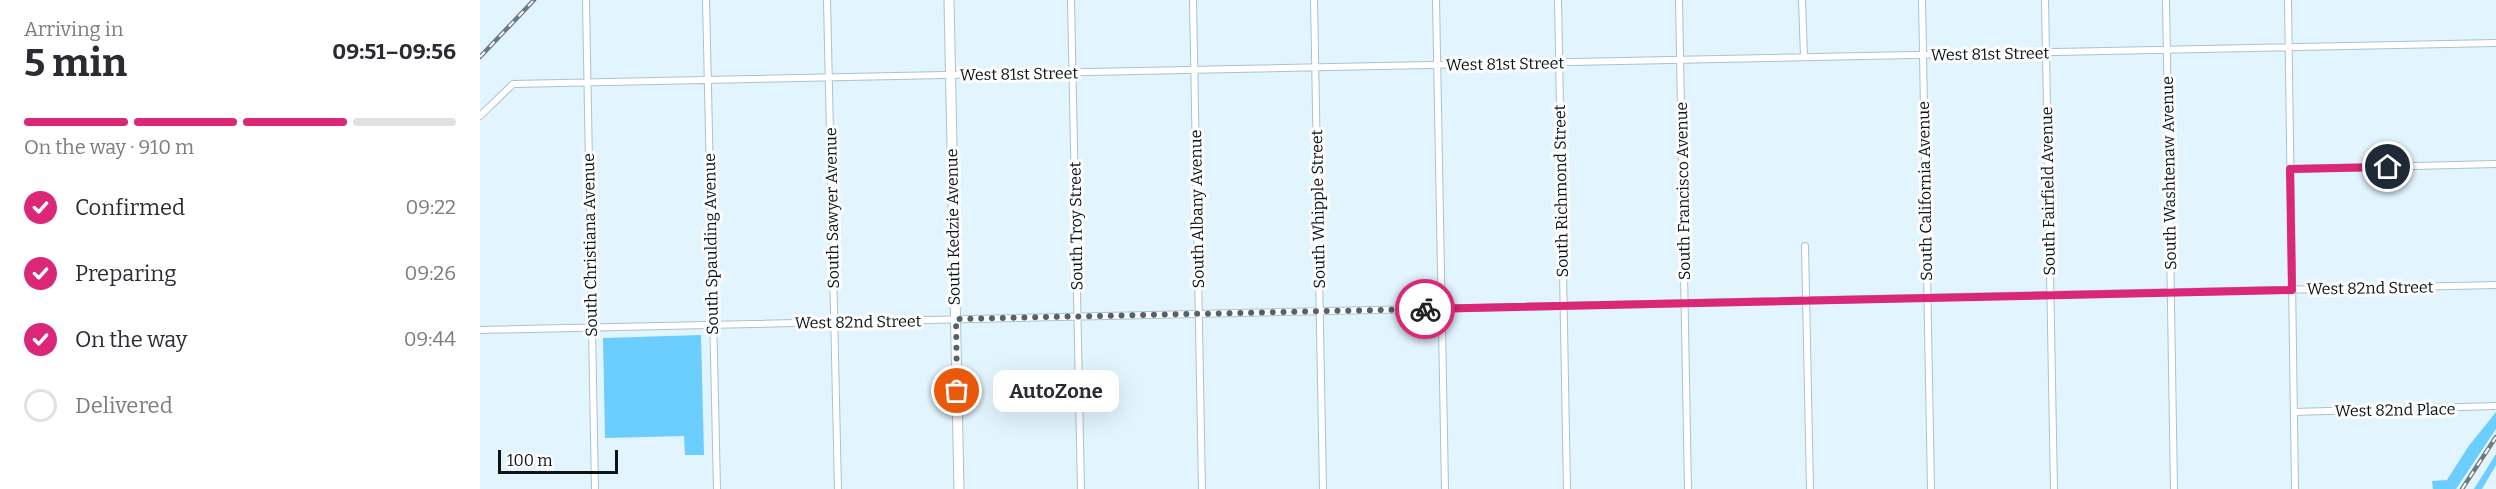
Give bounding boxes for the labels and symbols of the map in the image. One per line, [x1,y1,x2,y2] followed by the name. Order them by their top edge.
[1931,43,2050,65] street label: West 81st Street
[1446,53,1565,75] street label: West 81st Street
[960,63,1079,85] street label: West 81st Street
[2158,76,2180,270] street label: South Washtenaw Avenue
[1914,101,1936,281] street label: South California Avenue
[1672,102,1694,280] street label: South Francisco Avenue
[1550,104,1572,278] street label: South Richmond Street
[2037,106,2059,276] street label: South Fairfield Avenue
[821,127,843,289] street label: South Sawyer Avenue
[1307,129,1329,289] street label: South Whipple Street
[1186,130,1208,288] street label: South Albany Avenue
[2362,141,2413,192] pin
[942,148,964,306] street label: South Kedzie Avenue
[579,153,601,337] street label: South Christiana Avenue
[700,153,722,335] street label: South Spaulding Avenue
[1065,161,1087,291] street label: South Troy Street
[2306,277,2434,299] street label: West 82nd Street
[1395,279,1455,339] courier
[794,311,922,333] street label: West 82nd Street
[931,365,982,416] pin
[993,370,1119,412] callout: AutoZone
[2334,399,2456,421] street label: West 82nd Place
[498,447,618,474] scale bar

